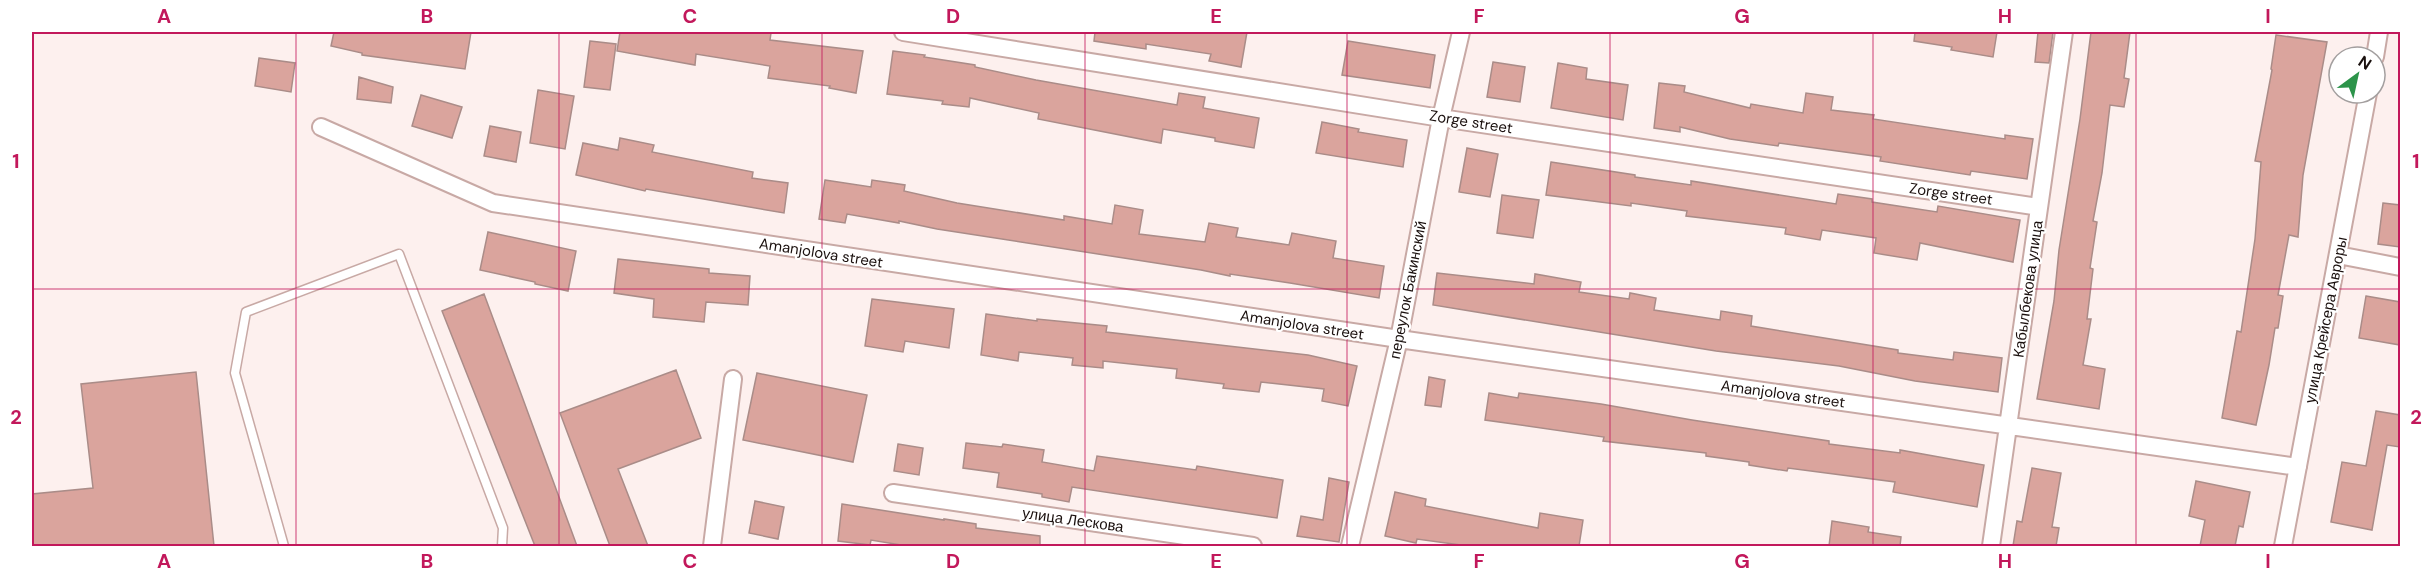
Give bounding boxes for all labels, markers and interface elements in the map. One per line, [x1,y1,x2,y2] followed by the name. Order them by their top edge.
[157,3,171,29] text: A
[421,3,433,29] text: B
[683,3,697,29] text: C
[946,3,960,29] text: D
[1210,3,1222,29] text: E
[1473,3,1485,29] text: F
[1734,3,1750,29] text: G
[1998,3,2012,29] text: H
[2265,3,2271,29] text: I
[2327,45,2387,105] north arrow
[2354,51,2376,75] text: N
[1428,106,1514,138] street label: Zorge street
[12,148,20,174] text: 1
[2412,148,2420,174] text: 1
[1908,178,1994,210] street label: Zorge street
[2008,218,2048,359] street label: Кабылбекова улица
[1385,219,1431,361] street label: переулок Бакинский
[758,233,885,273] street label: Amanjolova street
[2300,235,2352,405] street label: улица Крейсера Авроры
[1239,305,1366,345] street label: Amanjolova street
[1720,375,1846,413] street label: Amanjolova street
[10,404,22,430] text: 2
[2410,404,2422,430] text: 2
[1021,503,1126,537] street label: улица Лескова
[157,548,171,574] text: A
[421,548,433,574] text: B
[683,548,697,574] text: C
[946,548,960,574] text: D
[1210,548,1222,574] text: E
[1473,548,1485,574] text: F
[1734,548,1750,574] text: G
[1998,548,2012,574] text: H
[2265,548,2271,574] text: I

